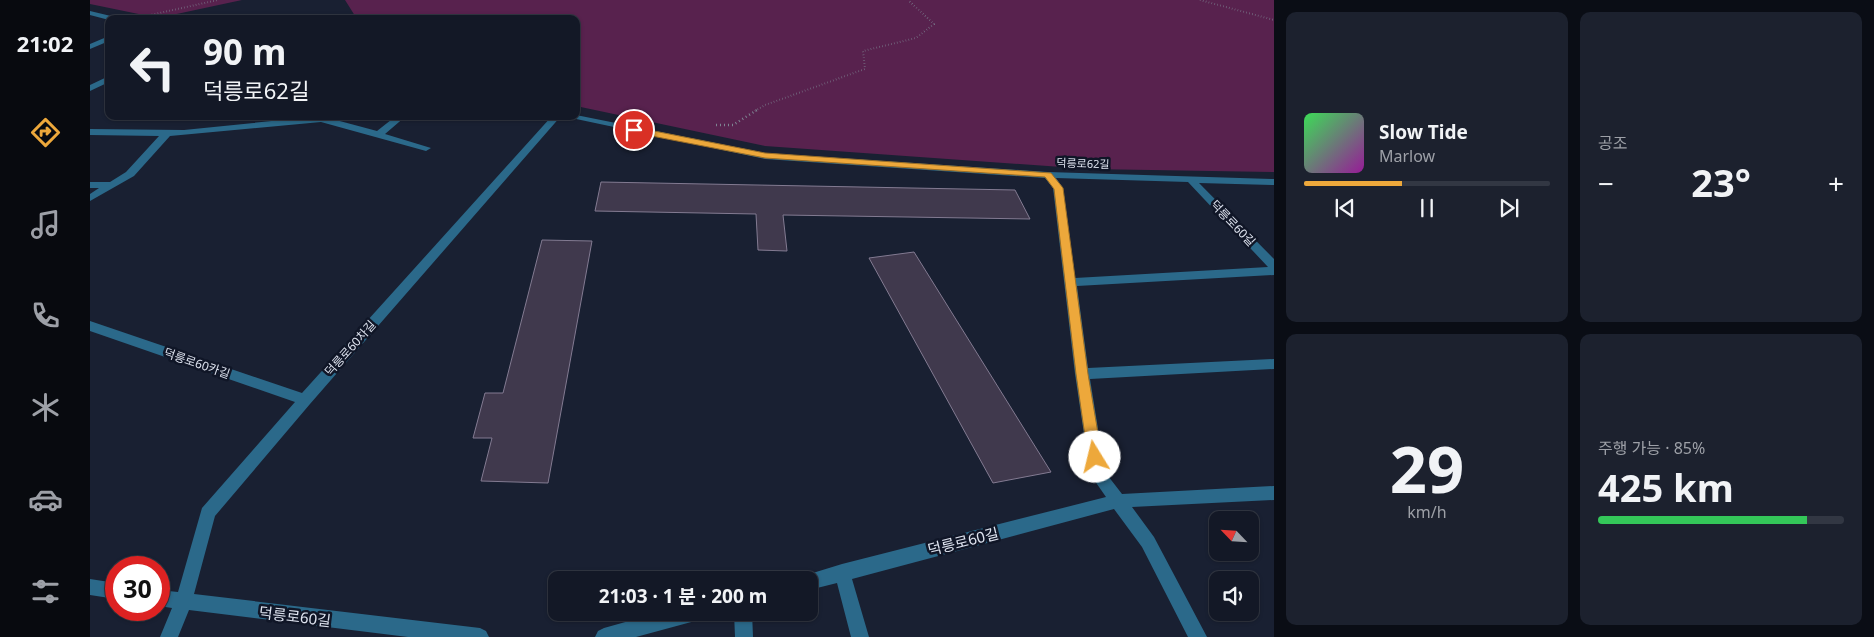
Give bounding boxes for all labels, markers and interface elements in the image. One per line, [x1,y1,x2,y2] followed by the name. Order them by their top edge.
[17,28,73,58] text: 21:02
[203,28,286,75] text: 90 m
[120,35,185,100] icon: left
[203,75,309,105] text: 덕릉로62길
[613,109,655,151] pin
[28,115,63,150] icon: directions
[620,116,648,144] icon: arrive
[1379,119,1468,145] text: Slow Tide
[1598,132,1627,154] text: 공조
[1379,145,1435,167] text: Marlow
[1056,155,1110,171] street label: 덕릉로62길
[1691,156,1751,208] text: 23°
[1598,164,1614,202] text: −
[1828,164,1844,202] text: +
[1331,194,1359,222] icon: previous
[1413,194,1441,222] icon: pause
[1495,194,1523,222] icon: next
[1207,196,1259,250] street label: 덕릉로60길
[28,207,63,242] icon: music
[28,298,63,333] icon: phone
[321,317,379,379] street label: 덕릉로60차길
[162,344,232,382] street label: 덕릉로60카길
[28,390,63,425] icon: climate
[1390,424,1464,512] text: 29
[1068,430,1120,482] position arrow
[1598,437,1705,459] text: 주행 가능 · 85%
[1598,461,1734,513] text: 425 km
[28,482,63,517] icon: car
[1407,501,1447,523] text: km/h
[1209,511,1259,561] north arrow
[1209,511,1259,621] map controls
[925,523,1001,559] street label: 덕릉로60길
[105,556,170,621] speed limit sign: 30
[1209,571,1259,621] button: sound
[28,574,63,609] icon: filters
[599,583,767,609] text: 21:03 · 1 분 · 200 m
[258,602,332,630] street label: 덕릉로60길

